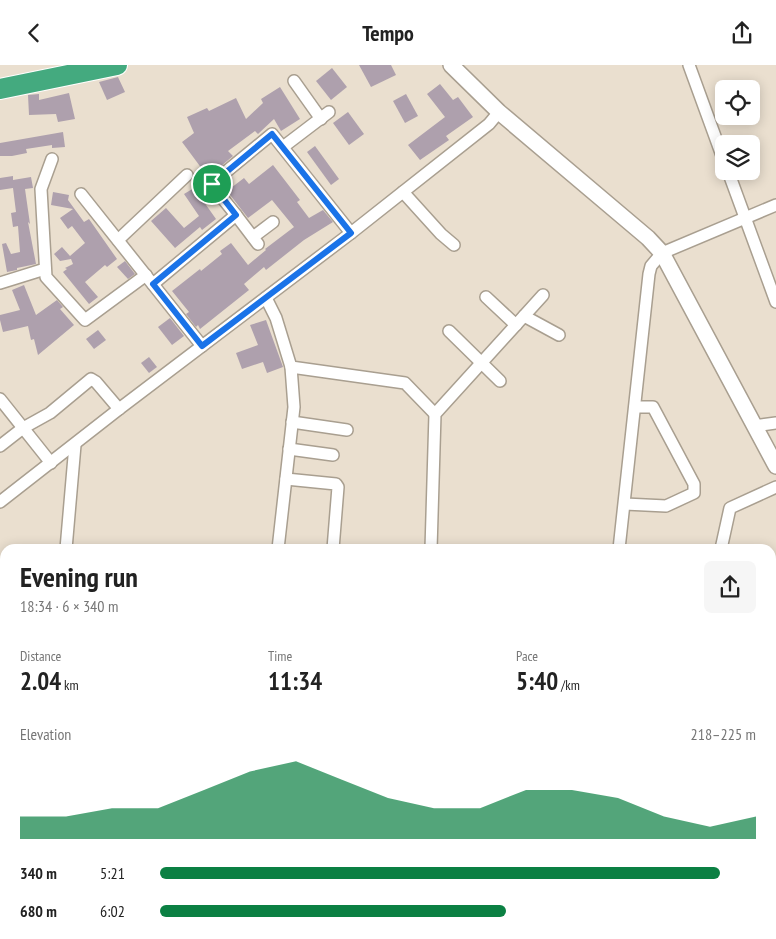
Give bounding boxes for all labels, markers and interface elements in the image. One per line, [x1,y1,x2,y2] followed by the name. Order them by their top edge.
[20,19,48,47] icon: back
[362,19,414,47] text: Tempo
[728,19,756,47] icon: share
[715,80,760,180] map controls
[715,80,760,125] button: locate
[715,135,760,180] button: layers
[191,163,233,205] pin
[198,170,226,198] icon: arrive
[20,558,138,595] text: Evening run
[704,561,756,613] button: share
[20,596,118,616] text: 18:34 · 6 × 340 m
[20,647,61,665] text: Distance
[268,647,292,665] text: Time
[516,647,538,665] text: Pace
[20,665,61,697] text: 2.04
[268,665,322,697] text: 11:34
[516,665,558,697] text: 5:40
[61,676,79,694] text: km
[558,676,580,694] text: /km
[20,724,71,744] text: Elevation
[691,724,756,744] text: 218–225 m
[20,863,57,883] text: 340 m
[100,863,125,883] text: 5:21
[20,901,57,921] text: 680 m
[100,901,125,921] text: 6:02

